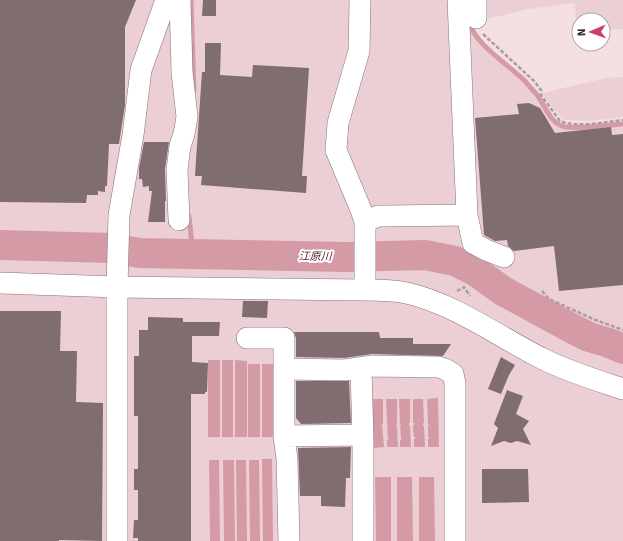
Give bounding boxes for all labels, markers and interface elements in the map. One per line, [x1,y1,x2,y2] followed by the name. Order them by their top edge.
[571,12,611,52] north arrow
[575,28,588,36] text: N
[298,250,333,263] water label: 江原川

